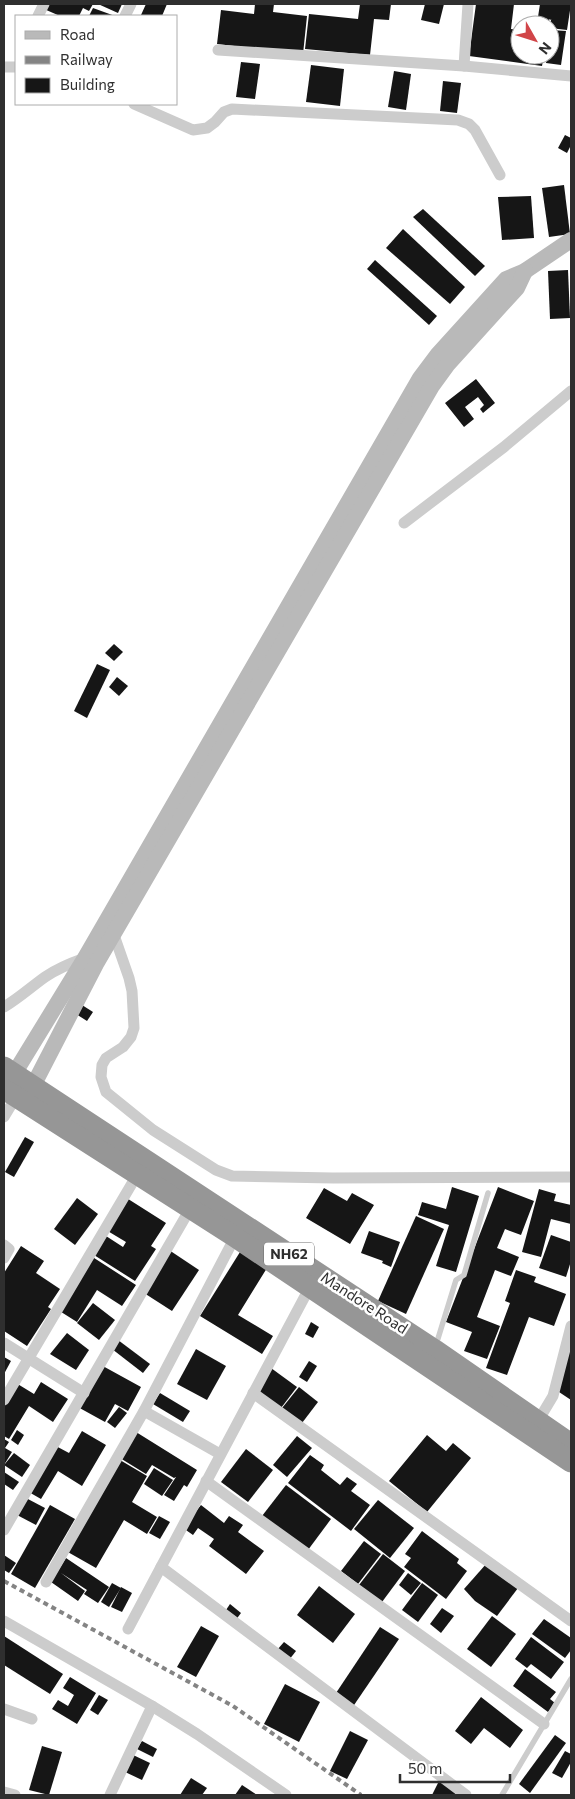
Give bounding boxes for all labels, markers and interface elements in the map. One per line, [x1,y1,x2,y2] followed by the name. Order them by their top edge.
[15,15,178,105] legend
[510,15,560,65] north arrow
[60,25,95,43] text: Road
[536,39,555,58] text: N
[60,50,113,68] text: Railway
[60,75,115,93] text: Building
[264,1242,314,1266] road number: NH62
[318,1267,411,1337] street label: Mandore Road
[400,1752,510,1784] scale bar
[408,1759,442,1777] text: 50 m

